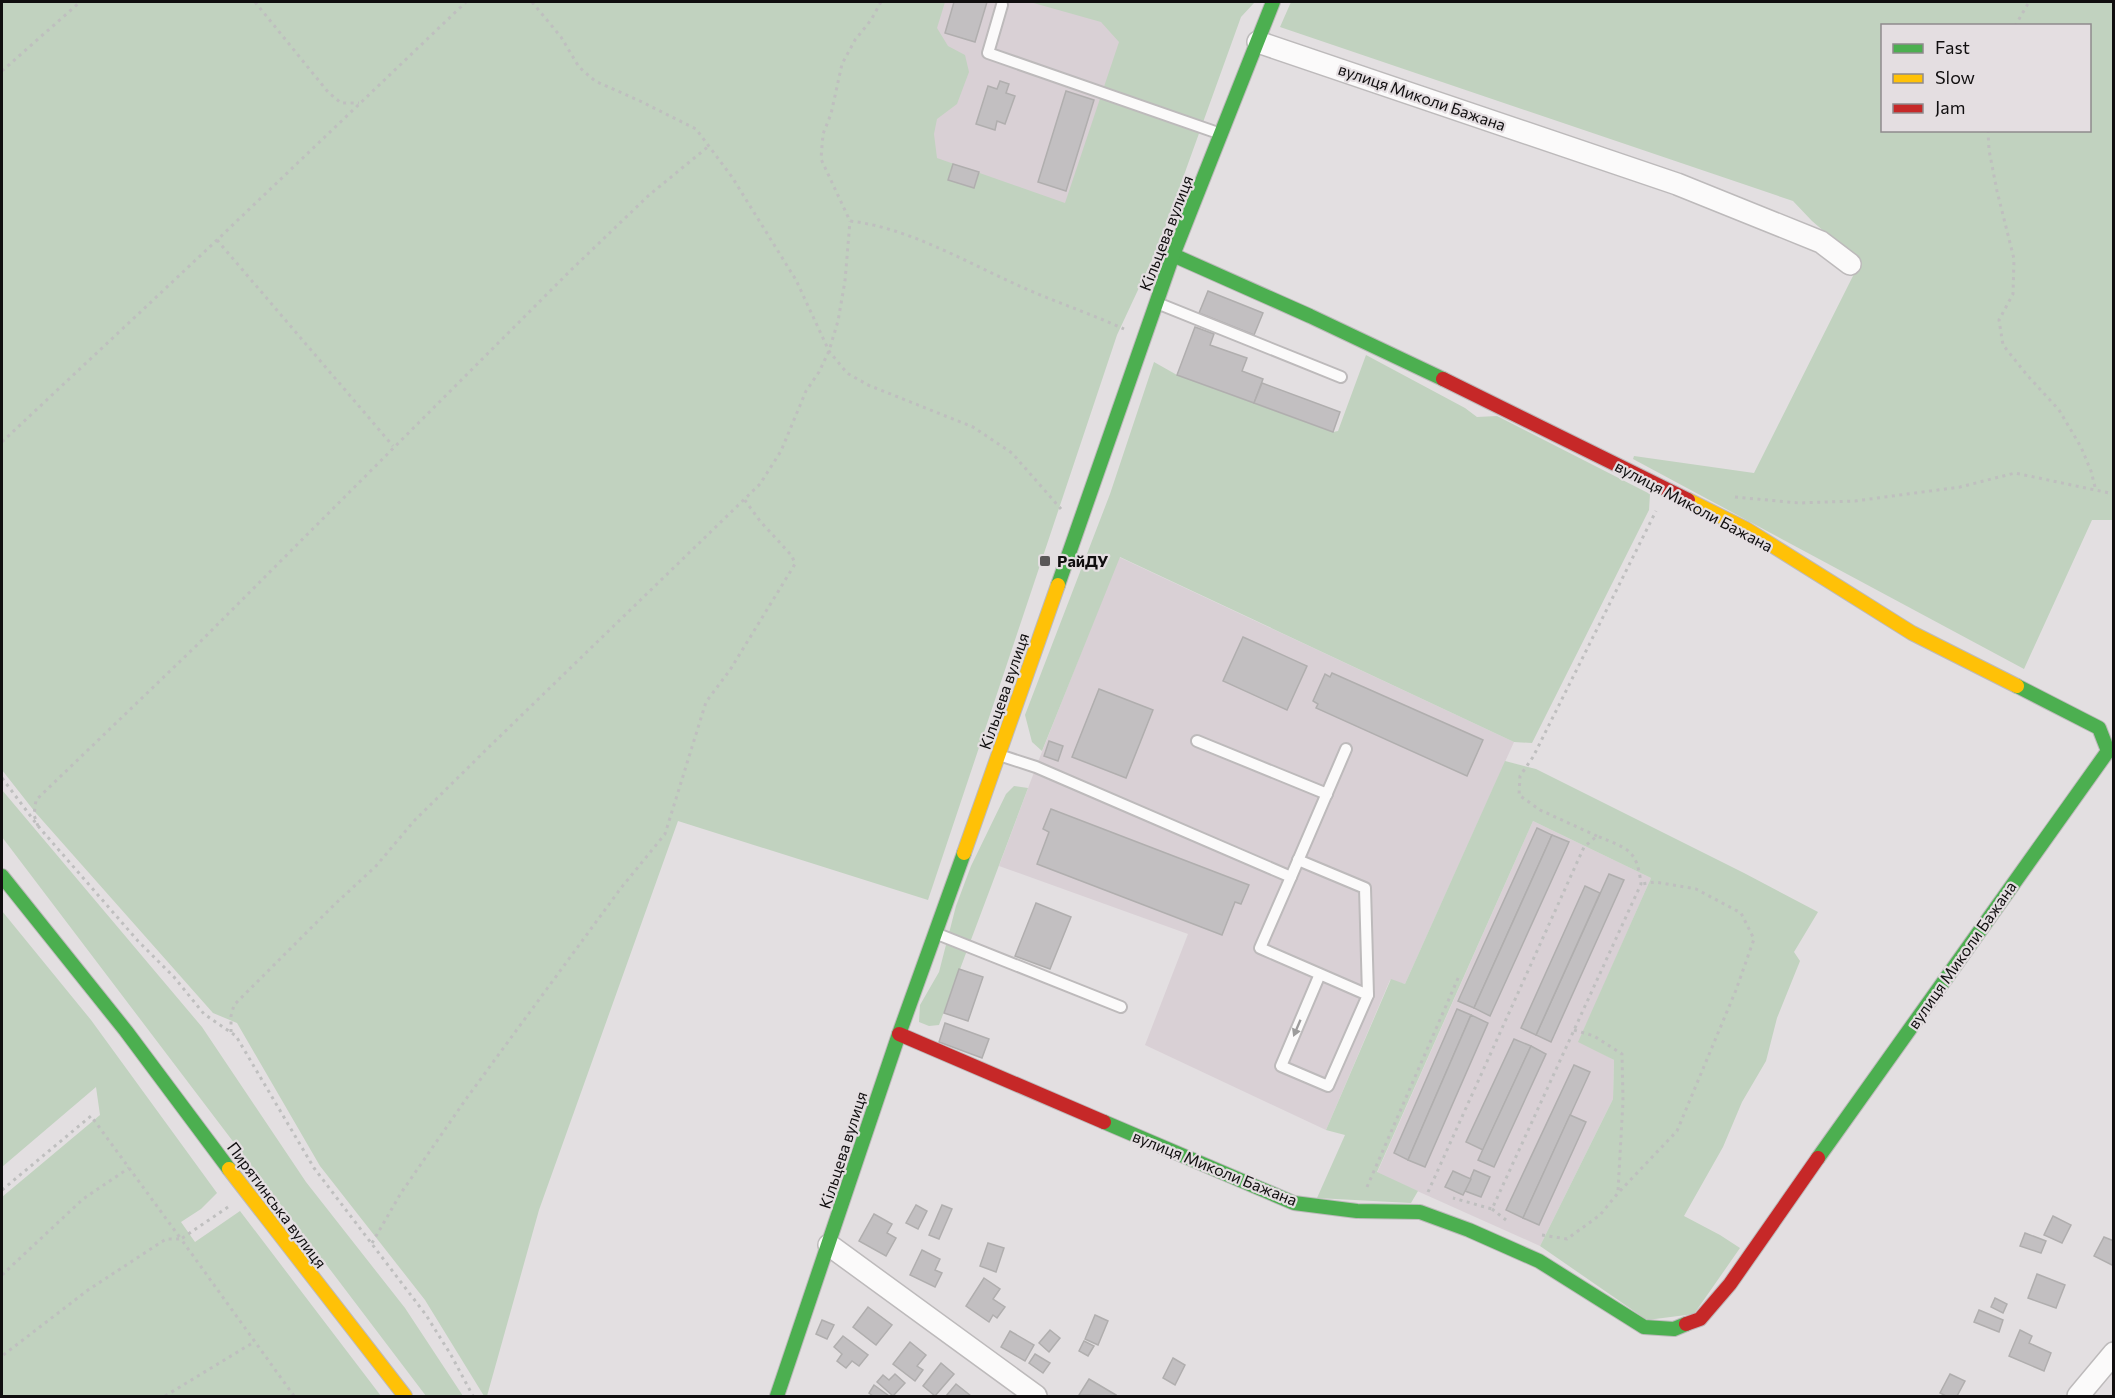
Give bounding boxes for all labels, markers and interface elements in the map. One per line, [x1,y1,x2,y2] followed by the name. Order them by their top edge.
[1881,24,2091,132] legend
[1935,36,1970,58] text: Fast
[1336,59,1508,134] street label: вулиця Миколи Бажана
[1935,66,1975,88] text: Slow
[1935,96,1965,118] text: Jam
[1135,172,1196,293] street label: Кільцева вулиця
[1612,456,1776,555] street label: вулиця Миколи Бажана
[1057,551,1108,570] place label: РайДУ
[1038,554,1052,568] marker: РайДУ
[975,630,1032,752] street label: Кільцева вулиця
[1903,877,2020,1032] street label: вулиця Миколи Бажана
[1292,1019,1301,1037] one-way arrow
[815,1089,870,1211] street label: Кільцева вулиця
[1130,1126,1300,1209] street label: вулиця Миколи Бажана
[224,1138,331,1272] street label: Пирятинська вулиця

